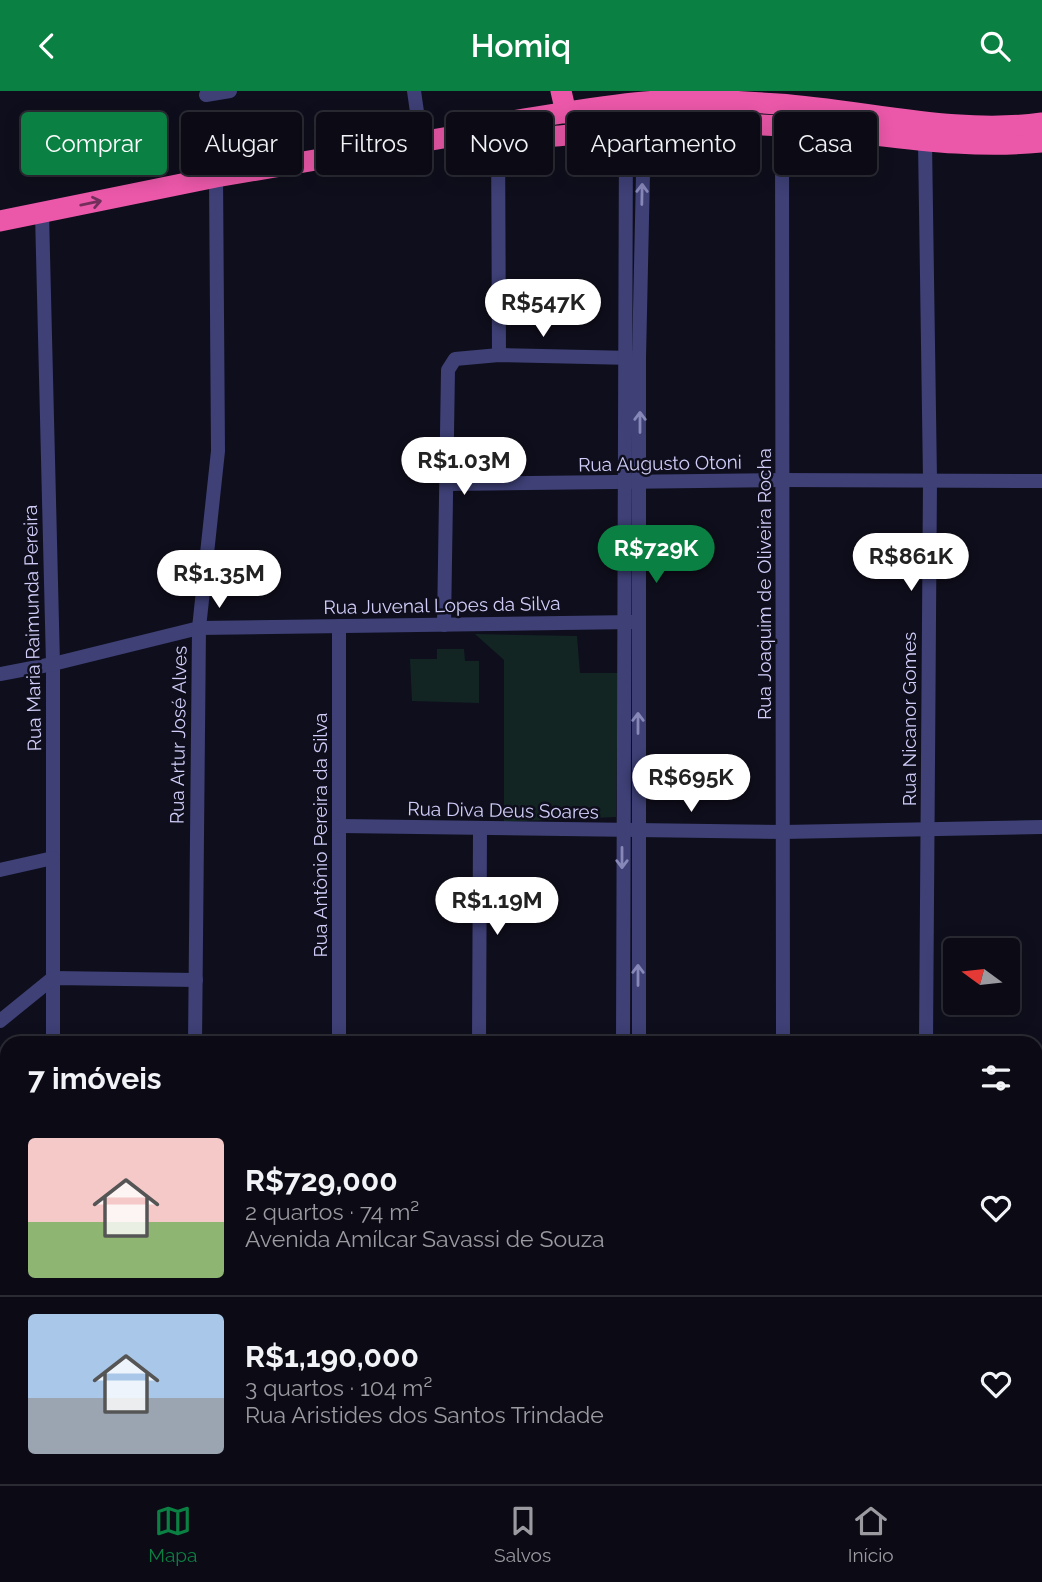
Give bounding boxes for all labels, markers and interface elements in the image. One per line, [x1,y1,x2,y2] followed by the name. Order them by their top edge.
[28,27,66,65] icon: back
[471,27,571,64] text: Homiq
[976,27,1014,65] icon: search
[21,112,167,175] chip: Comprar
[181,112,302,175] chip: Alugar
[316,112,432,175] chip: Filtros
[446,112,553,175] chip: Novo
[567,112,760,175] chip: Apartamento
[774,112,877,175] chip: Casa
[636,183,649,206] one-way arrow
[79,195,102,209] one-way arrow
[486,279,600,339] pin: R$547K
[501,288,585,315] text: R$547K
[633,411,647,434] one-way arrow
[399,437,529,497] pin: R$1.03M
[417,446,511,473] text: R$1.03M
[753,448,775,720] street label: Rua Joaquim de Oliveira Rocha
[578,451,742,475] street label: Rua Augusto Otoni
[19,504,45,752] street label: Rua Maria Raimunda Pereira
[599,525,713,585] pin: R$729K
[854,533,968,593] pin: R$861K
[614,534,698,561] text: R$729K
[869,542,953,569] text: R$861K
[154,551,284,610] pin: R$1.35M
[173,559,265,586] text: R$1.35M
[323,592,561,618] street label: Rua Juvenal Lopes da Silva
[898,632,920,806] street label: Rua Nicanor Gomes
[165,646,191,824] street label: Rua Artur José Alves
[631,712,645,735] one-way arrow
[309,713,331,957] street label: Rua Antônio Pereira da Silva
[634,755,748,814] pin: R$695K
[648,763,734,790] text: R$695K
[407,797,599,823] street label: Rua Diva Deus Soares
[615,846,629,869] one-way arrow
[432,877,562,937] pin: R$1.19M
[451,886,543,913] text: R$1.19M
[943,938,1020,1015] north arrow
[943,938,1020,1015] map controls
[631,964,645,987] one-way arrow
[977,1059,1015,1097] icon: filters
[28,1061,162,1096] text: 7 imóveis
[245,1163,398,1198] text: R$729,000
[84,1166,168,1250] icon: home
[977,1189,1015,1227] icon: heart
[245,1198,419,1225] text: 2 quartos · 74 m²
[245,1225,605,1252] text: Avenida Amílcar Savassi de Souza
[245,1339,419,1374] text: R$1,190,000
[84,1342,168,1426] icon: home
[977,1365,1015,1403] icon: heart
[245,1374,432,1401] text: 3 quartos · 104 m²
[245,1401,604,1428] text: Rua Aristides dos Santos Trindade
[148,1502,197,1566] tab: Mapa
[494,1502,551,1566] tab: Salvos
[848,1502,894,1566] tab: Início

